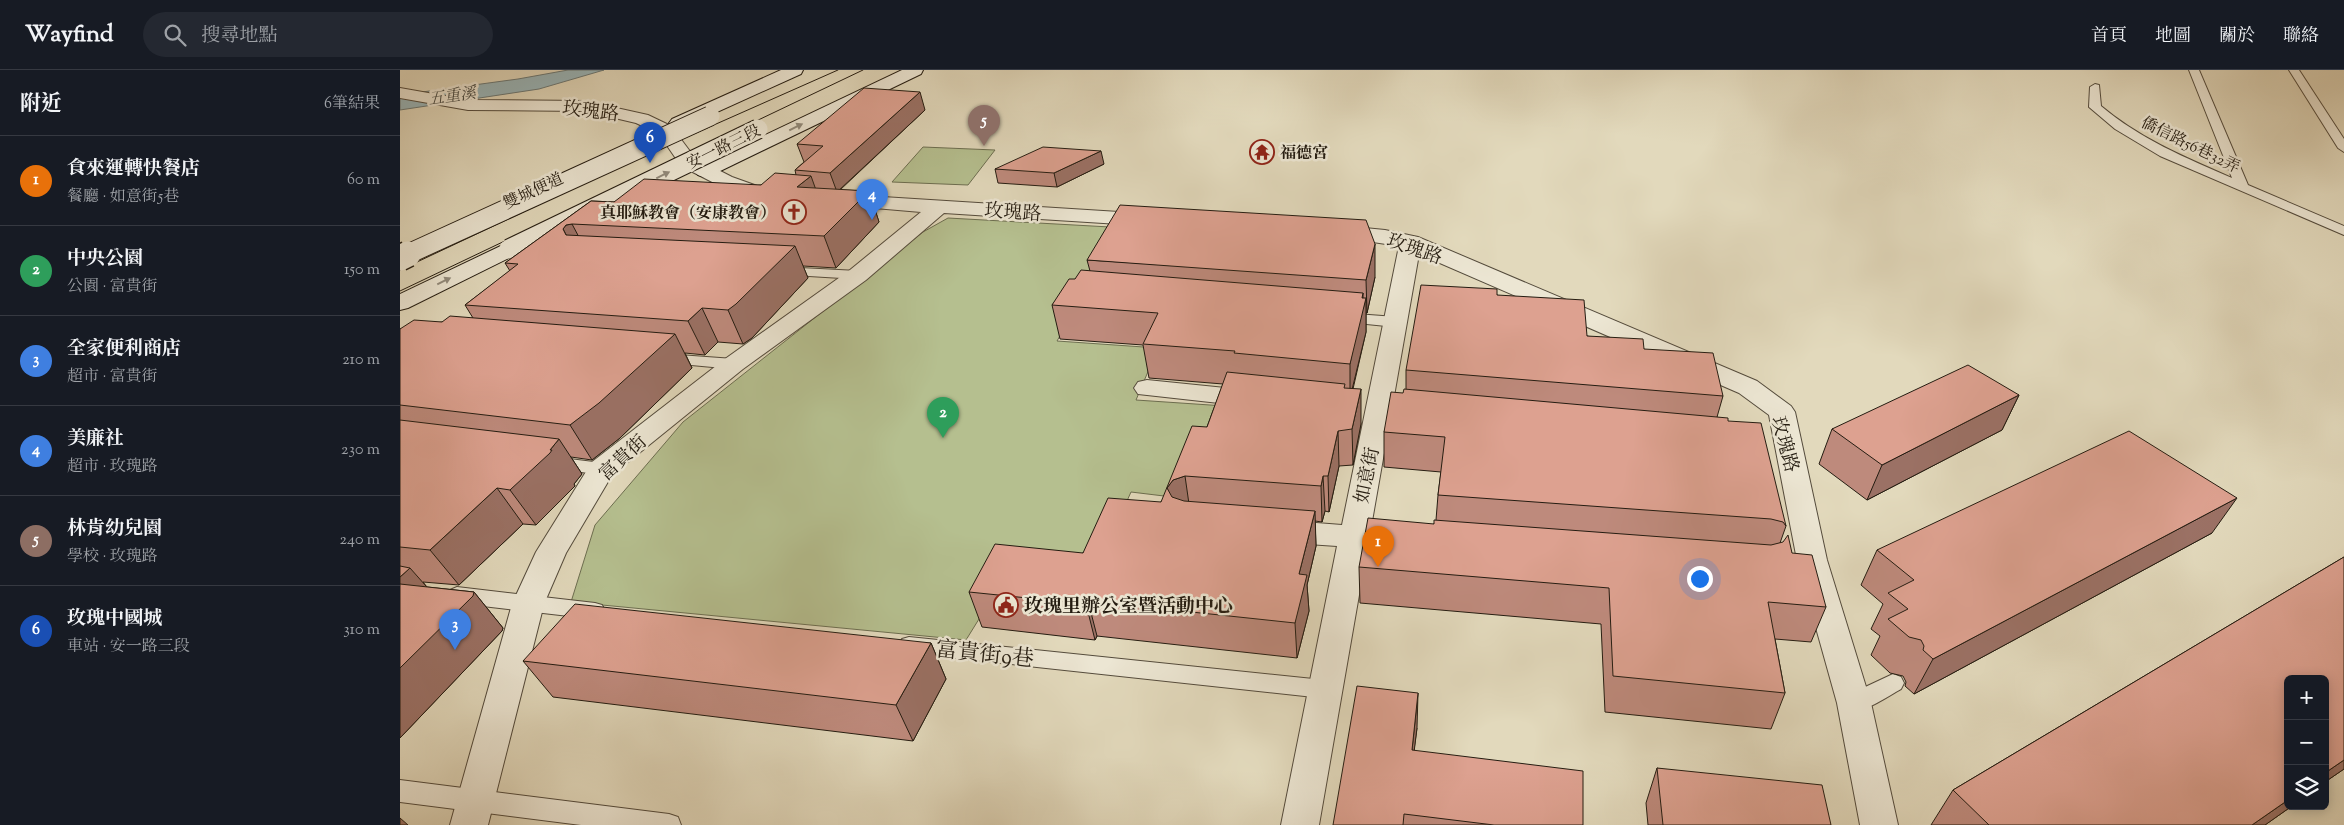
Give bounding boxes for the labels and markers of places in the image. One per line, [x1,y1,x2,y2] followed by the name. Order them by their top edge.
[968,105,1000,146] pin: 5
[634,122,666,163] pin: 6
[1249,139,1275,165] temple icon: 福德宮
[1280,143,1328,166] place label: 福德宮
[856,179,888,220] pin: 4
[781,199,807,225] church icon: 真耶穌教會（安康教會）
[600,203,776,226] place label: 真耶穌教會（安康教會）
[927,397,959,438] pin: 2
[1362,526,1394,567] pin: 1
[993,592,1019,618] public building icon: 玫瑰里辦公室暨活動中心
[1024,594,1233,621] place label: 玫瑰里辦公室暨活動中心
[439,609,471,650] pin: 3

